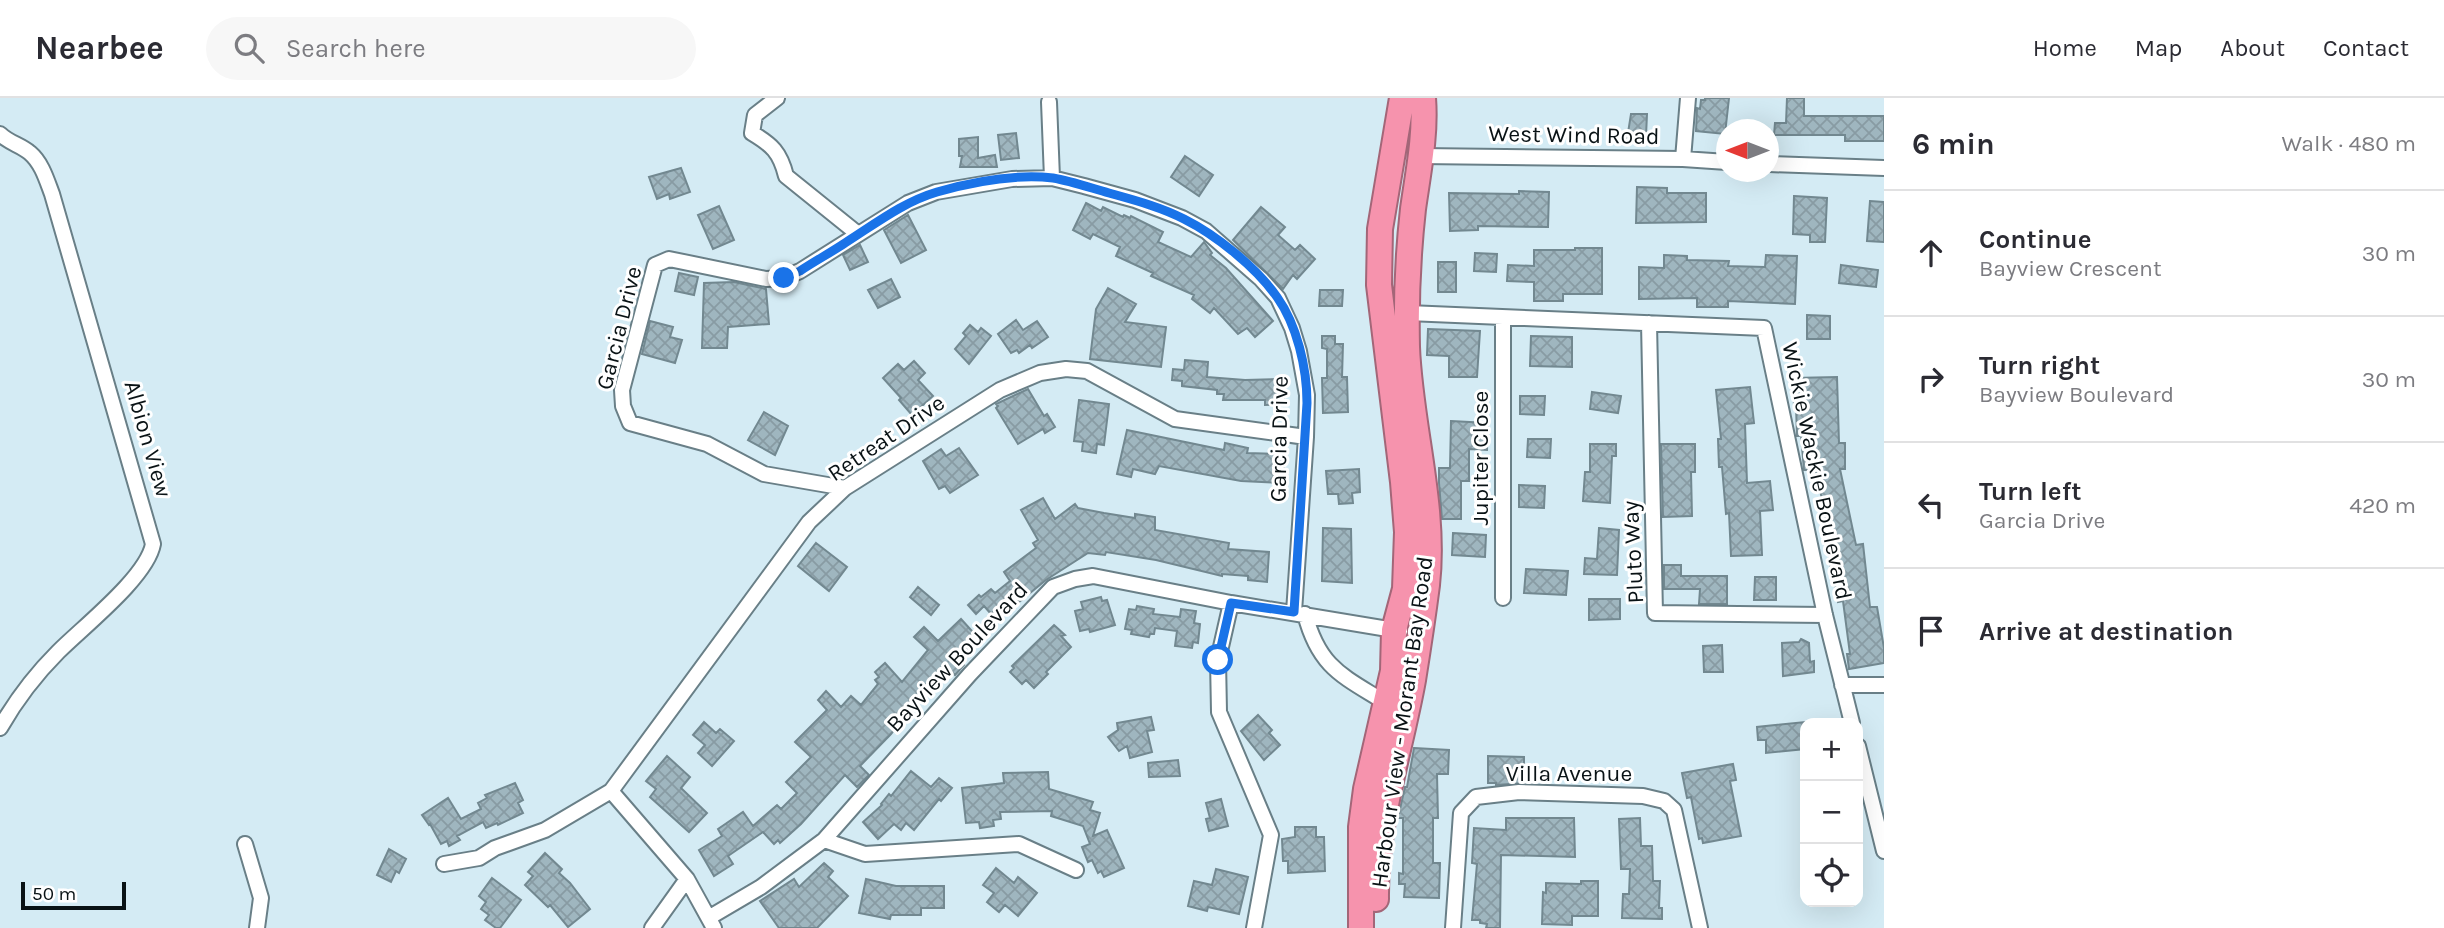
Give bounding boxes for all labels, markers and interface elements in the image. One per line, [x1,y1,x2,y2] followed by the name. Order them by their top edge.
[206,17,696,80] search box
[35,29,164,67] text: Nearbee
[230,29,268,67] icon: search
[286,33,426,64] text: Search here
[2033,34,2097,62] text: Home
[2135,34,2182,62] text: Map
[2220,34,2285,62] text: About
[2323,34,2409,62] text: Contact
[1716,119,1779,182] north arrow
[1488,120,1660,150] street label: West Wind Road
[1912,126,1995,162] text: 6 min
[2281,130,2416,157] text: Walk · 480 m
[1979,224,2091,255] text: Continue
[1912,234,1950,272] icon: ahead
[2362,240,2416,267] text: 30 m
[1979,255,2162,282] text: Bayview Crescent
[768,262,799,293] route end
[591,263,647,393] street label: Garcia Drive
[1776,340,1858,602] street label: Wickie Wackie Boulevard
[1979,350,2100,381] text: Turn right
[1912,360,1950,398] icon: right
[2362,366,2416,393] text: 30 m
[1264,376,1294,502] street label: Garcia Drive
[118,377,178,501] street label: Albion View
[1979,381,2174,408] text: Bayview Boulevard
[822,389,950,487] street label: Retreat Drive
[1467,391,1494,525] street label: Jupiter Close
[1979,476,2081,507] text: Turn left
[1912,486,1950,524] icon: left
[2349,492,2416,519] text: 420 m
[1617,500,1649,604] street label: Pluto Way
[1979,507,2105,534] text: Garcia Drive
[1365,554,1439,890] street label: Harbour View - Morant Bay Road
[881,576,1033,738] street label: Bayview Boulevard
[1912,612,1950,650] icon: arrive
[1979,616,2233,647] text: Arrive at destination
[1202,644,1233,675] route start
[1800,718,1863,907] map controls
[1800,718,1863,781] button: +
[1506,760,1632,787] street label: Villa Avenue
[1800,781,1863,844] button: −
[1800,844,1863,907] button: locate
[21,879,126,911] scale bar
[32,883,76,905] text: 50 m

